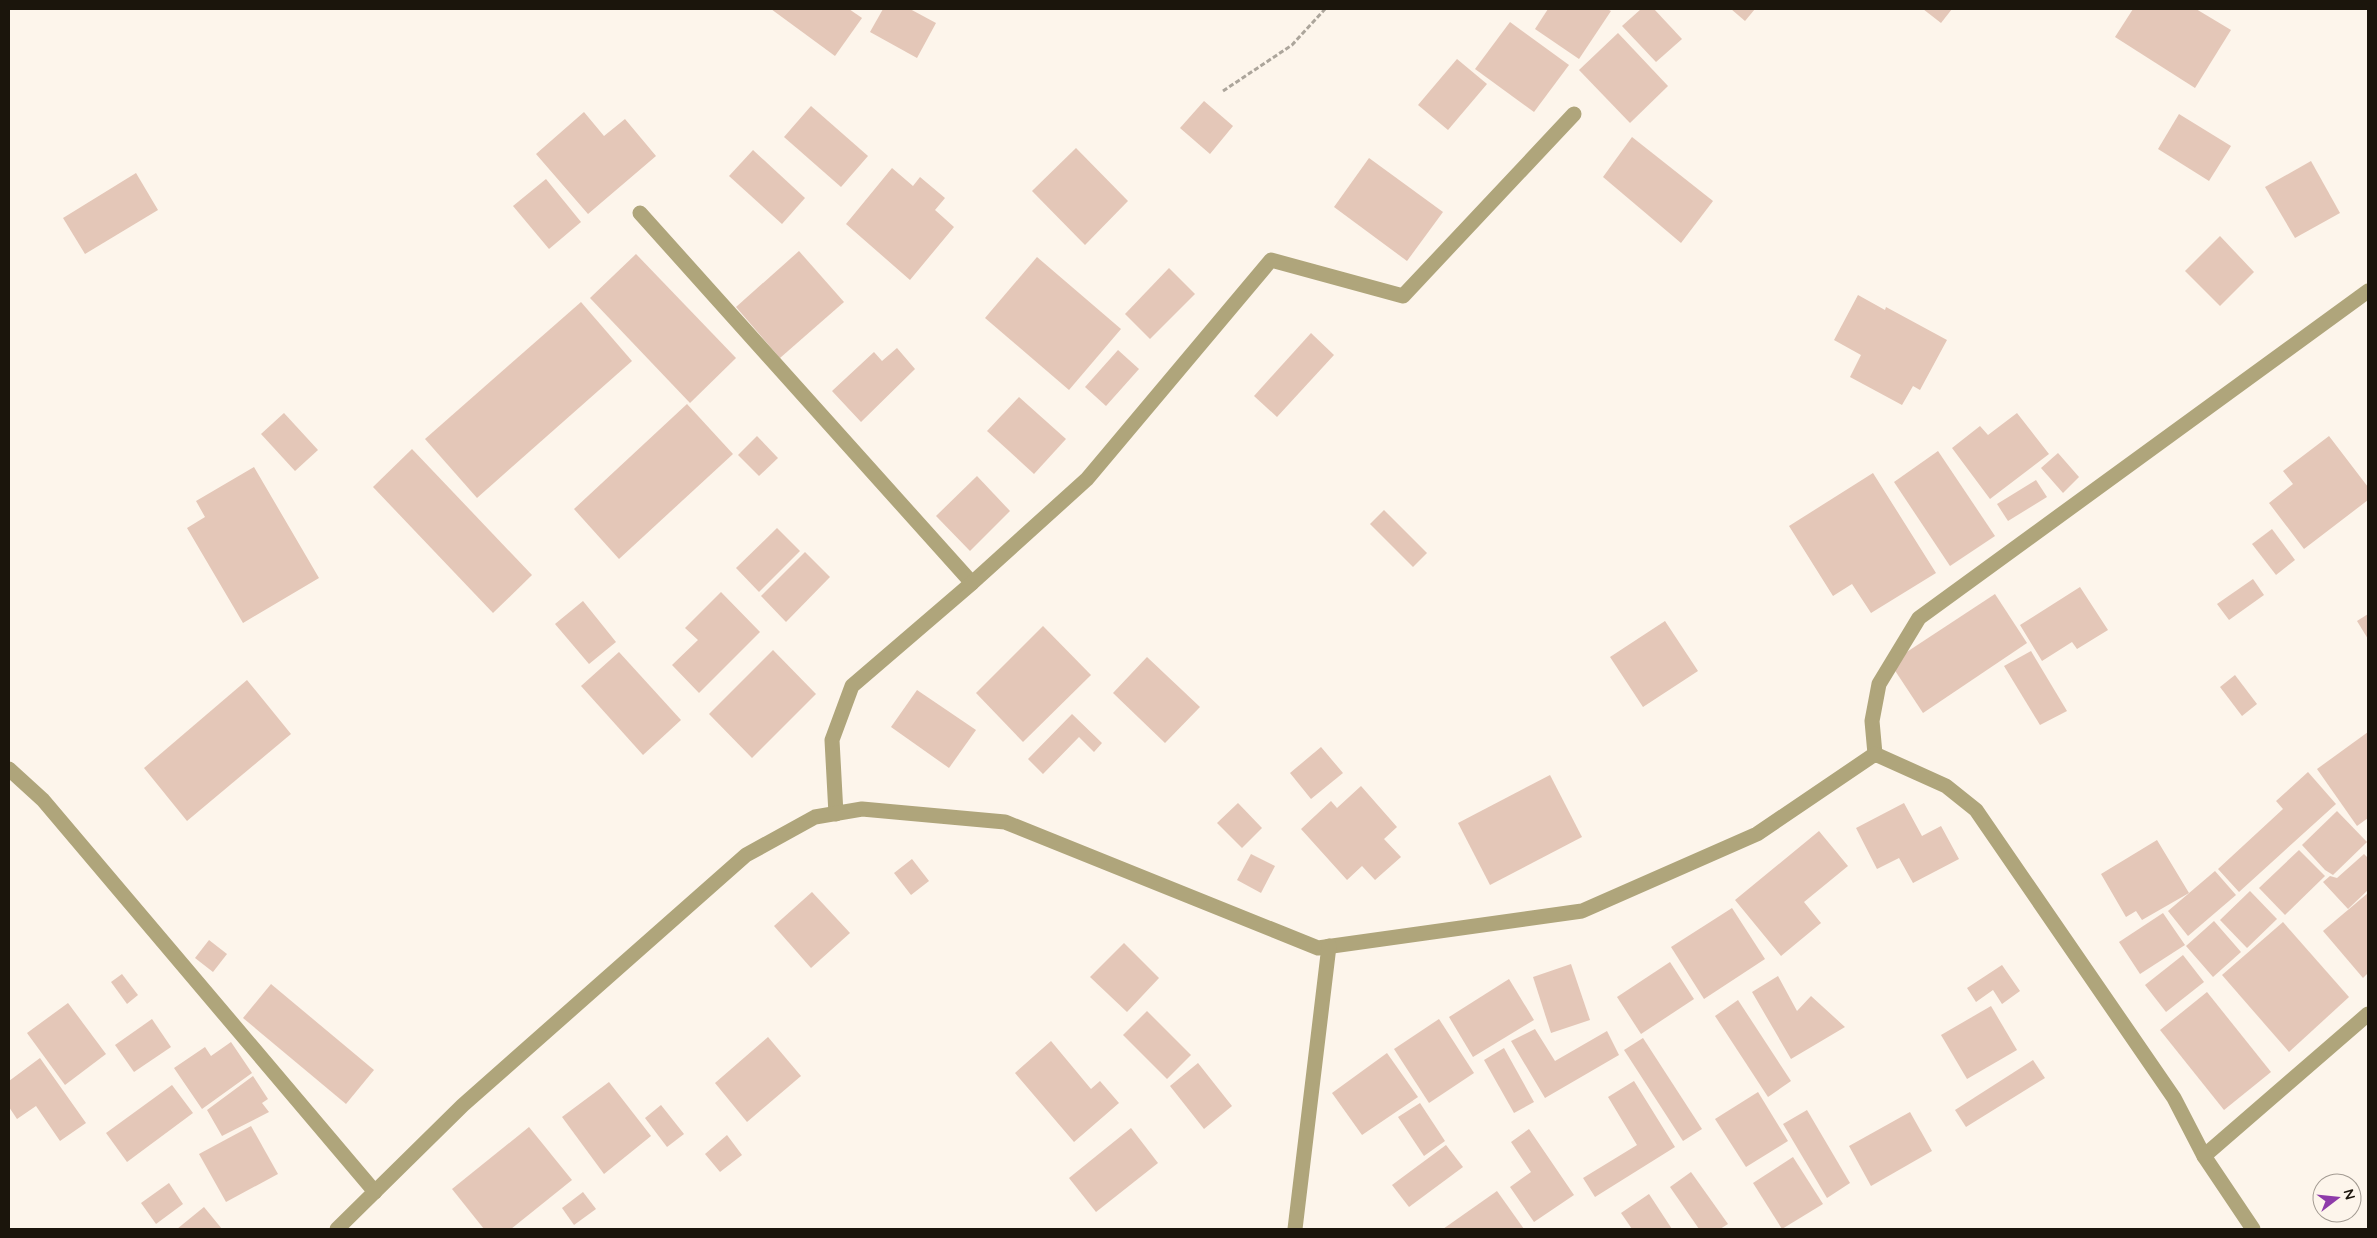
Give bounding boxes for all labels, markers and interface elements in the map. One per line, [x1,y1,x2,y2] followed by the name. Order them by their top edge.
[2312,1173,2362,1223] north arrow
[2339,1187,2360,1202] text: N

